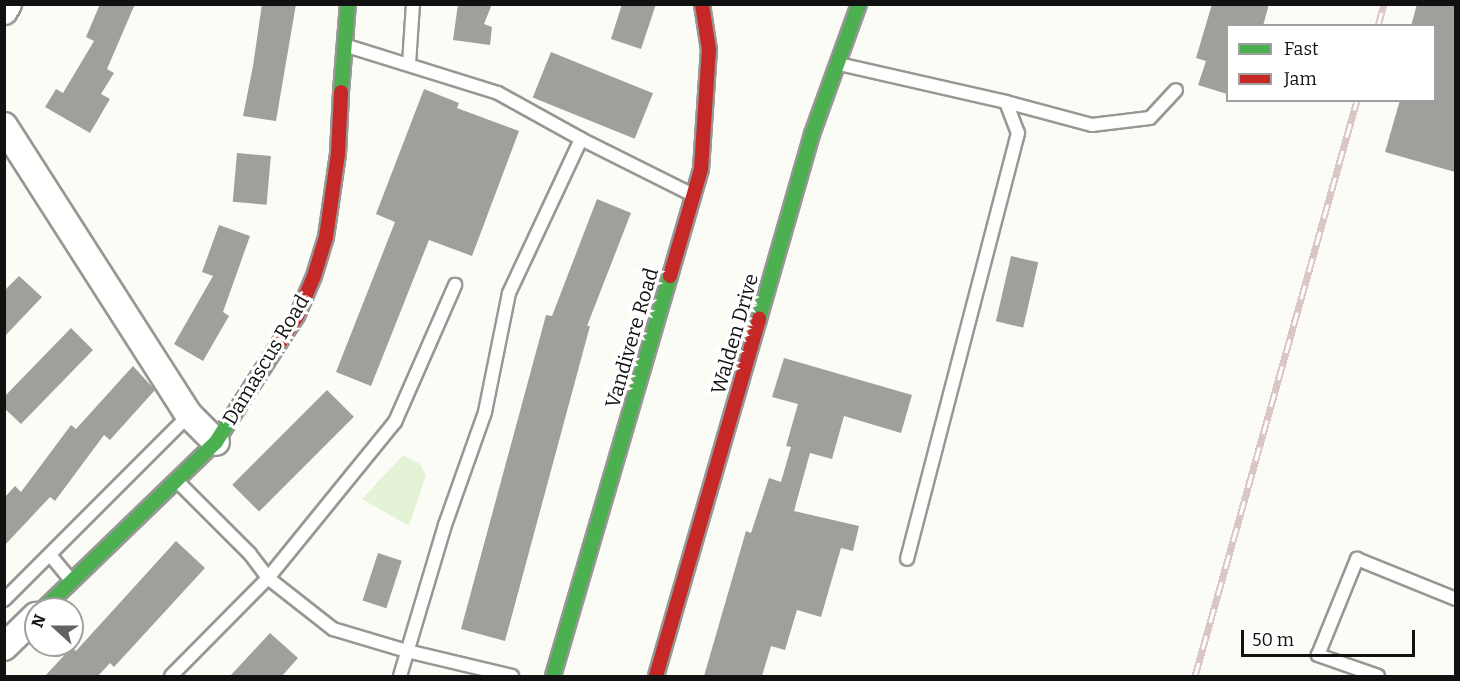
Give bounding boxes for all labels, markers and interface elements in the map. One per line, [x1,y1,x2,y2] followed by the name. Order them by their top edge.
[1226,24,1436,102] legend
[1284,38,1319,60] text: Fast
[1284,68,1317,90] text: Jam
[601,265,663,411] street label: Vandivere Road
[706,271,764,397] street label: Walden Drive
[218,291,314,429] street label: Damascus Road
[24,597,84,657] north arrow
[28,612,50,630] text: N
[1244,618,1418,656] scale bar
[1252,629,1294,651] text: 50 m

